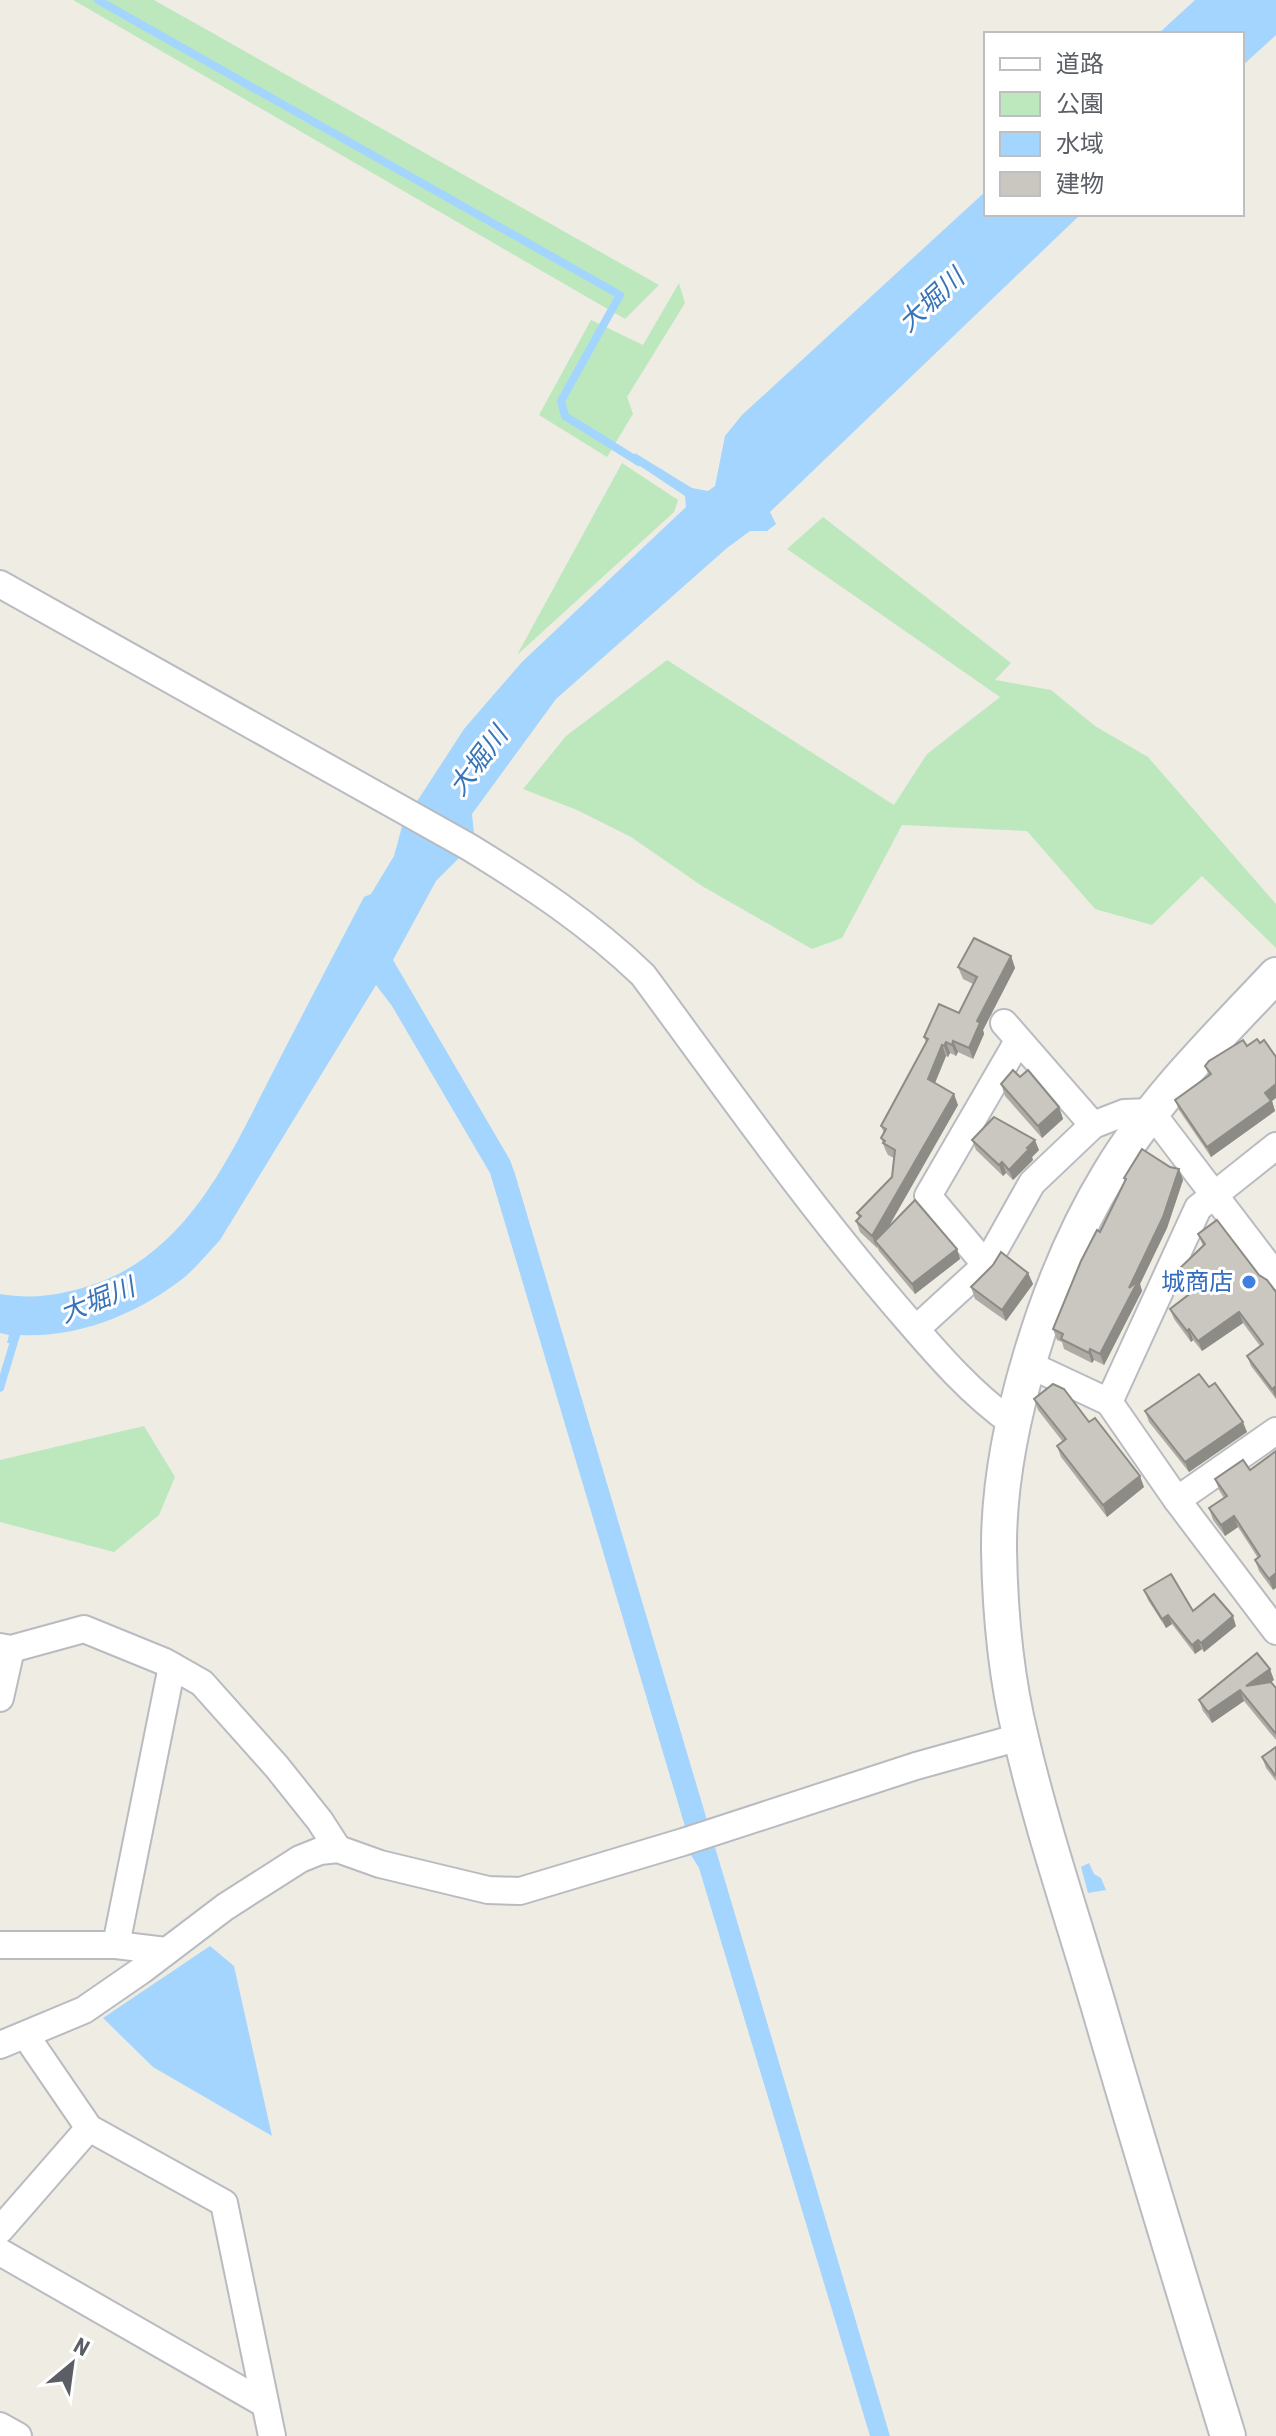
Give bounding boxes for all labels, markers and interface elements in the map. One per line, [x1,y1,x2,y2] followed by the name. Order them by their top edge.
[984,32,1244,216] legend
[1056,50,1104,78] text: 道路
[1056,90,1104,118] text: 公園
[1056,130,1104,158] text: 水域
[1056,170,1104,198] text: 建物
[892,260,972,338] water label: 大堀川
[443,718,515,801] water label: 大堀川
[1161,1268,1233,1296] place label: 城商店
[55,1270,142,1329] water label: 大堀川
[1240,1273,1258,1291] marker: 城商店
[32,2324,112,2404] north arrow
[69,2333,93,2361] text: N

